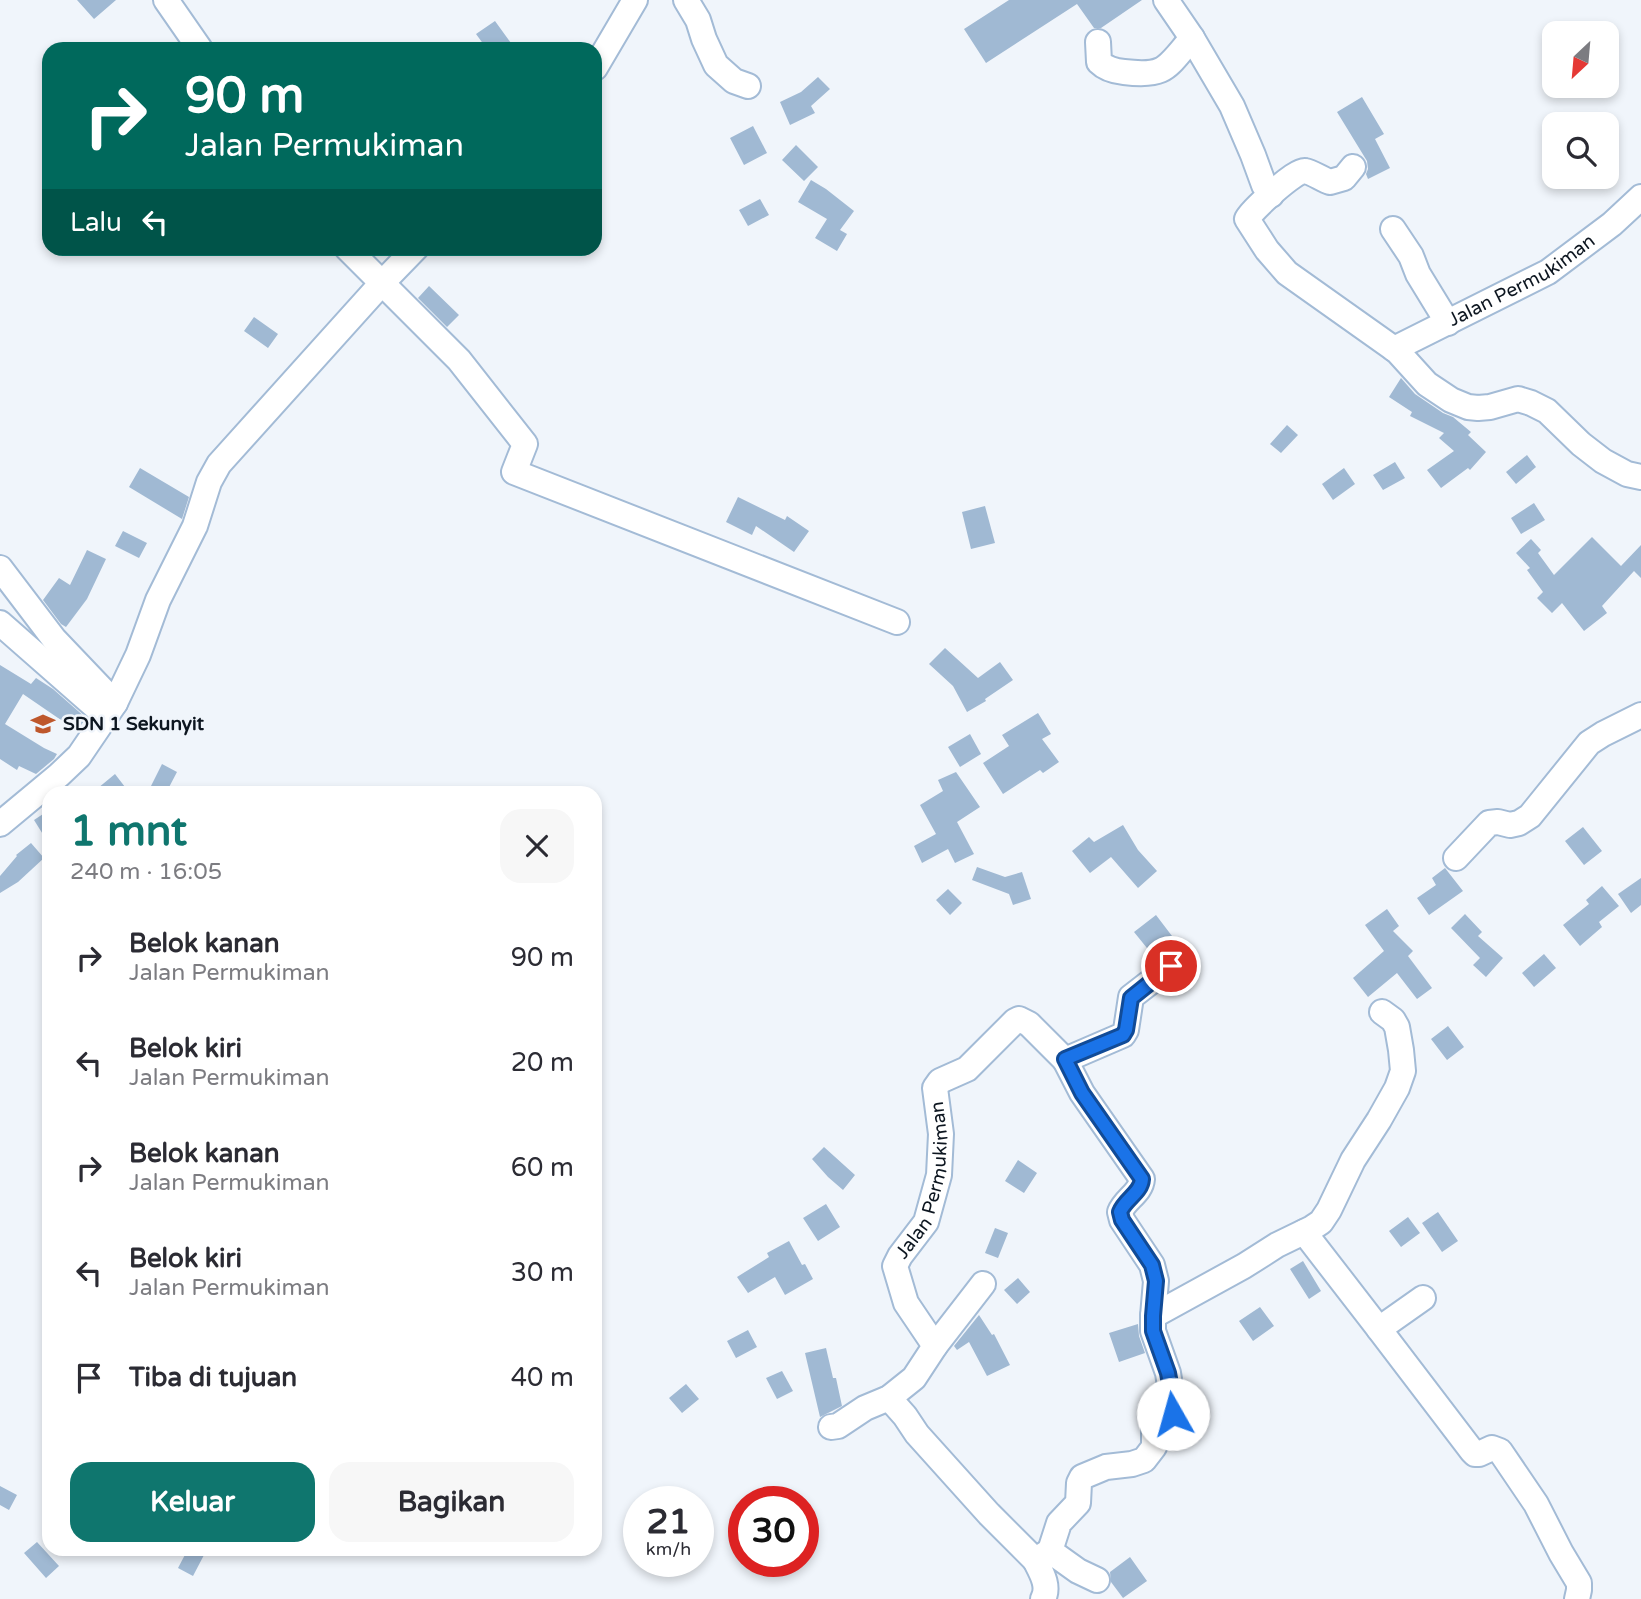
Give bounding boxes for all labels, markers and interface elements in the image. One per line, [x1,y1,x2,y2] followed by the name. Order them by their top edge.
[1542,21,1619,98] north arrow
[1542,21,1619,189] map controls
[185,67,304,126] text: 90 m
[70,70,161,161] icon: right
[1542,112,1619,189] button: search
[185,127,464,165] text: Jalan Permukiman
[136,203,174,241] icon: left
[70,207,122,238] text: Lalu
[1445,230,1599,331] street label: Jalan Permukiman
[29,710,57,738] school or university icon: SDN 1 Sekunyit
[63,713,205,736] place label: SDN 1 Sekunyit
[70,806,187,857] text: 1 mnt
[500,809,574,883] button: close
[70,858,222,886] text: 240 m · 16:05
[129,928,280,959] text: Belok kanan
[1141,936,1201,996] pin
[70,939,108,977] icon: right
[511,942,574,973] text: 90 m
[1152,947,1190,985] icon: arrive
[129,959,330,987] text: Jalan Permukiman
[129,1033,242,1064] text: Belok kiri
[70,1044,108,1082] icon: left
[511,1047,574,1078] text: 20 m
[129,1064,330,1092] text: Jalan Permukiman
[891,1100,953,1263] street label: Jalan Permukiman
[129,1138,280,1169] text: Belok kanan
[70,1149,108,1187] icon: right
[511,1152,574,1183] text: 60 m
[129,1169,330,1197] text: Jalan Permukiman
[129,1243,242,1274] text: Belok kiri
[70,1254,108,1292] icon: left
[511,1257,574,1288] text: 30 m
[129,1274,330,1302] text: Jalan Permukiman
[70,1359,108,1397] icon: arrive
[129,1362,297,1393] text: Tiba di tujuan
[511,1362,574,1393] text: 40 m
[1136,1377,1210,1451] position arrow
[70,1462,315,1542] button: Keluar
[329,1462,574,1542] button: Bagikan
[728,1486,819,1577] speed limit sign: 30
[647,1501,690,1543] text: 21
[646,1538,691,1560] text: km/h

